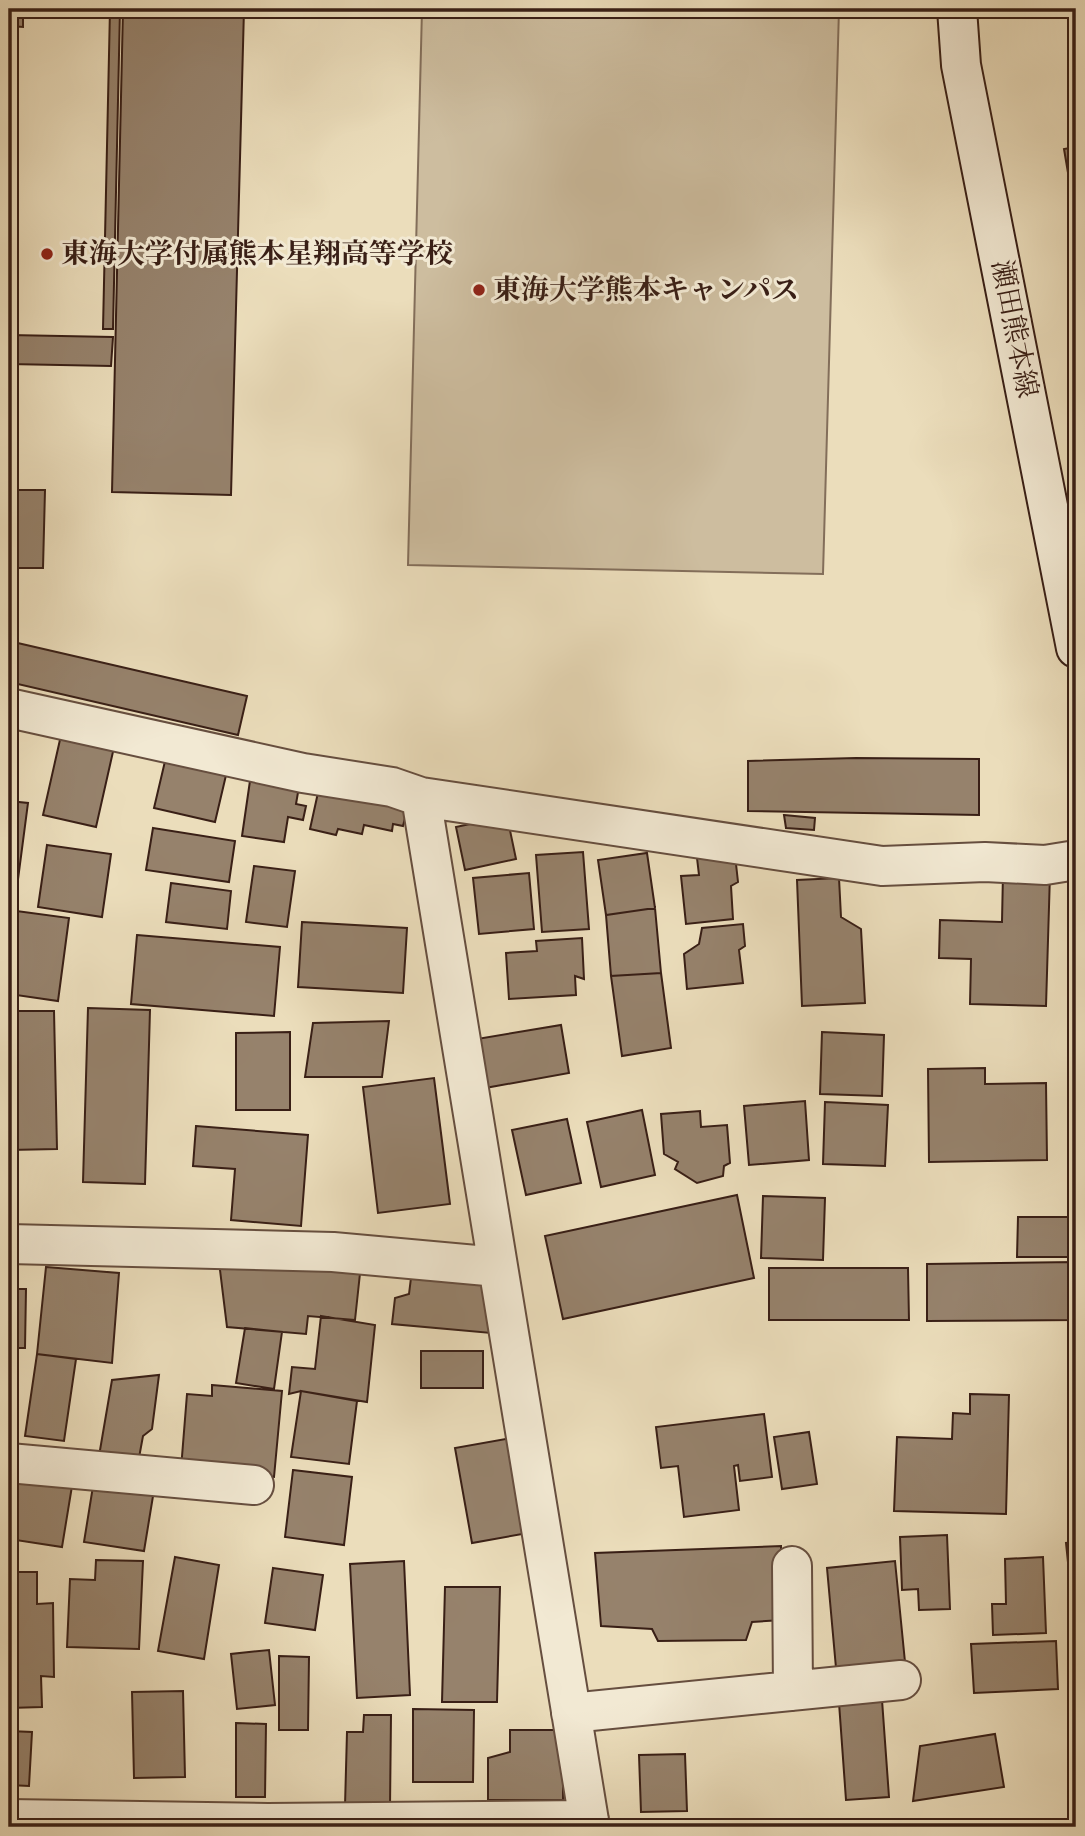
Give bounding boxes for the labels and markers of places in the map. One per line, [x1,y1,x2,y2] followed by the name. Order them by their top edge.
[61,237,453,272] place label: 東海大学付属熊本星翔高等学校
[39,246,55,262] marker: 東海大学付属熊本星翔高等学校
[493,273,799,308] place label: 東海大学熊本キャンパス
[471,282,487,298] marker: 東海大学熊本キャンパス

